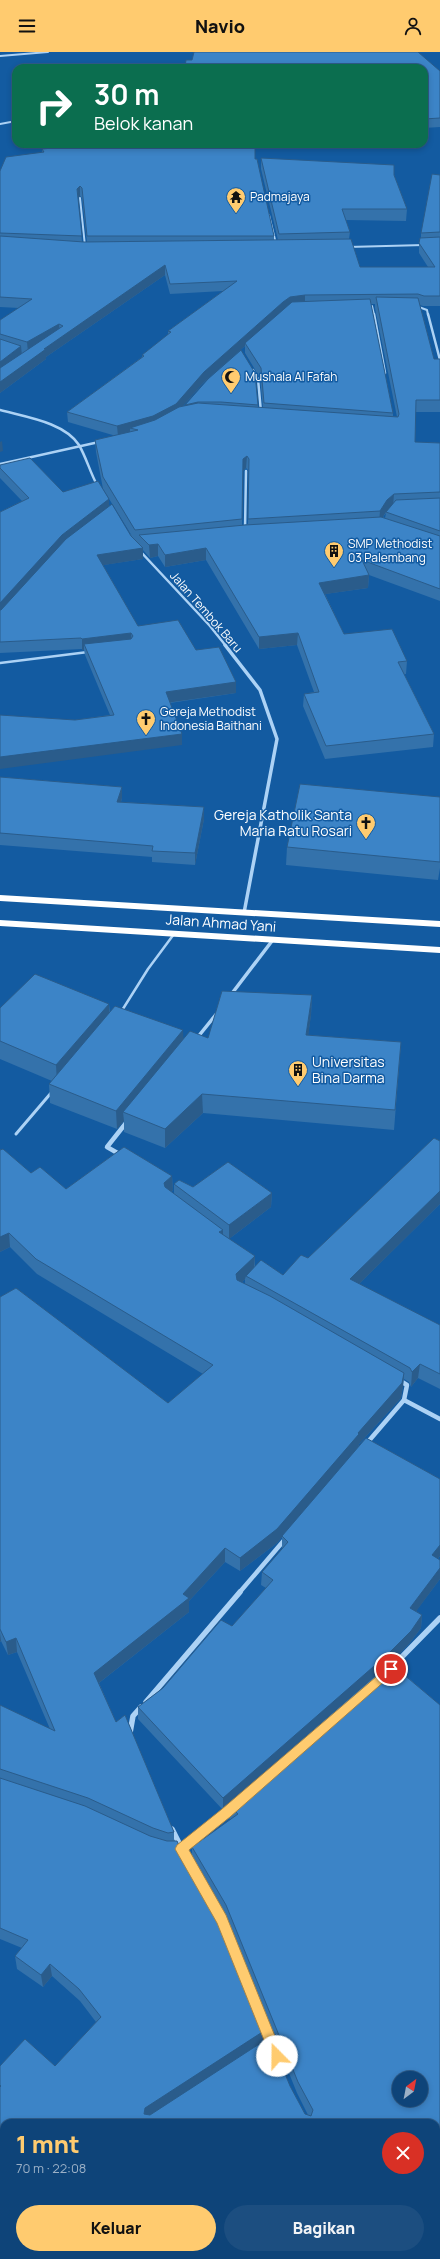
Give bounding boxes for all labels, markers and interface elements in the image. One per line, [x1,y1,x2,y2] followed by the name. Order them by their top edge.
[195,14,245,38] text: Navio
[16,15,38,37] icon: menu
[402,15,424,37] icon: person
[94,75,159,113] text: 30 m
[28,80,80,132] icon: right
[94,111,193,135] text: Belok kanan
[225,186,247,214] temple icon: Padmajaya
[250,188,310,205] place label: Padmajaya
[220,366,242,394] mosque icon: Mushala Al Fafah
[245,368,337,385] place label: Mushala Al Fafah
[348,535,432,566] place label: SMP Methodist 03 Palembang
[323,540,345,568] building icon: SMP Methodist 03 Palembang
[166,567,246,656] street label: Jalan Tembok Baru
[160,703,262,734] place label: Gereja Methodist Indonesia Baithani
[135,708,157,736] church icon: Gereja Methodist Indonesia Baithani
[214,805,352,840] place label: Gereja Katholik Santa Maria Ratu Rosari
[355,812,377,840] church icon: Gereja Katholik Santa Maria Ratu Rosari
[165,909,277,936] street label: Jalan Ahmad Yani
[312,1052,385,1087] place label: Universitas Bina Darma
[287,1059,309,1087] building icon: Universitas Bina Darma
[374,1652,408,1686] pin
[380,1658,402,1680] icon: arrive
[256,2035,298,2077] position arrow
[392,2071,428,2107] north arrow
[392,2071,428,2107] map controls
[16,2127,80,2160] text: 1 mnt
[382,2132,424,2174] button: close
[16,2159,86,2177] text: 70 m · 22:08
[16,2205,216,2251] button: Keluar
[224,2205,424,2251] button: Bagikan

